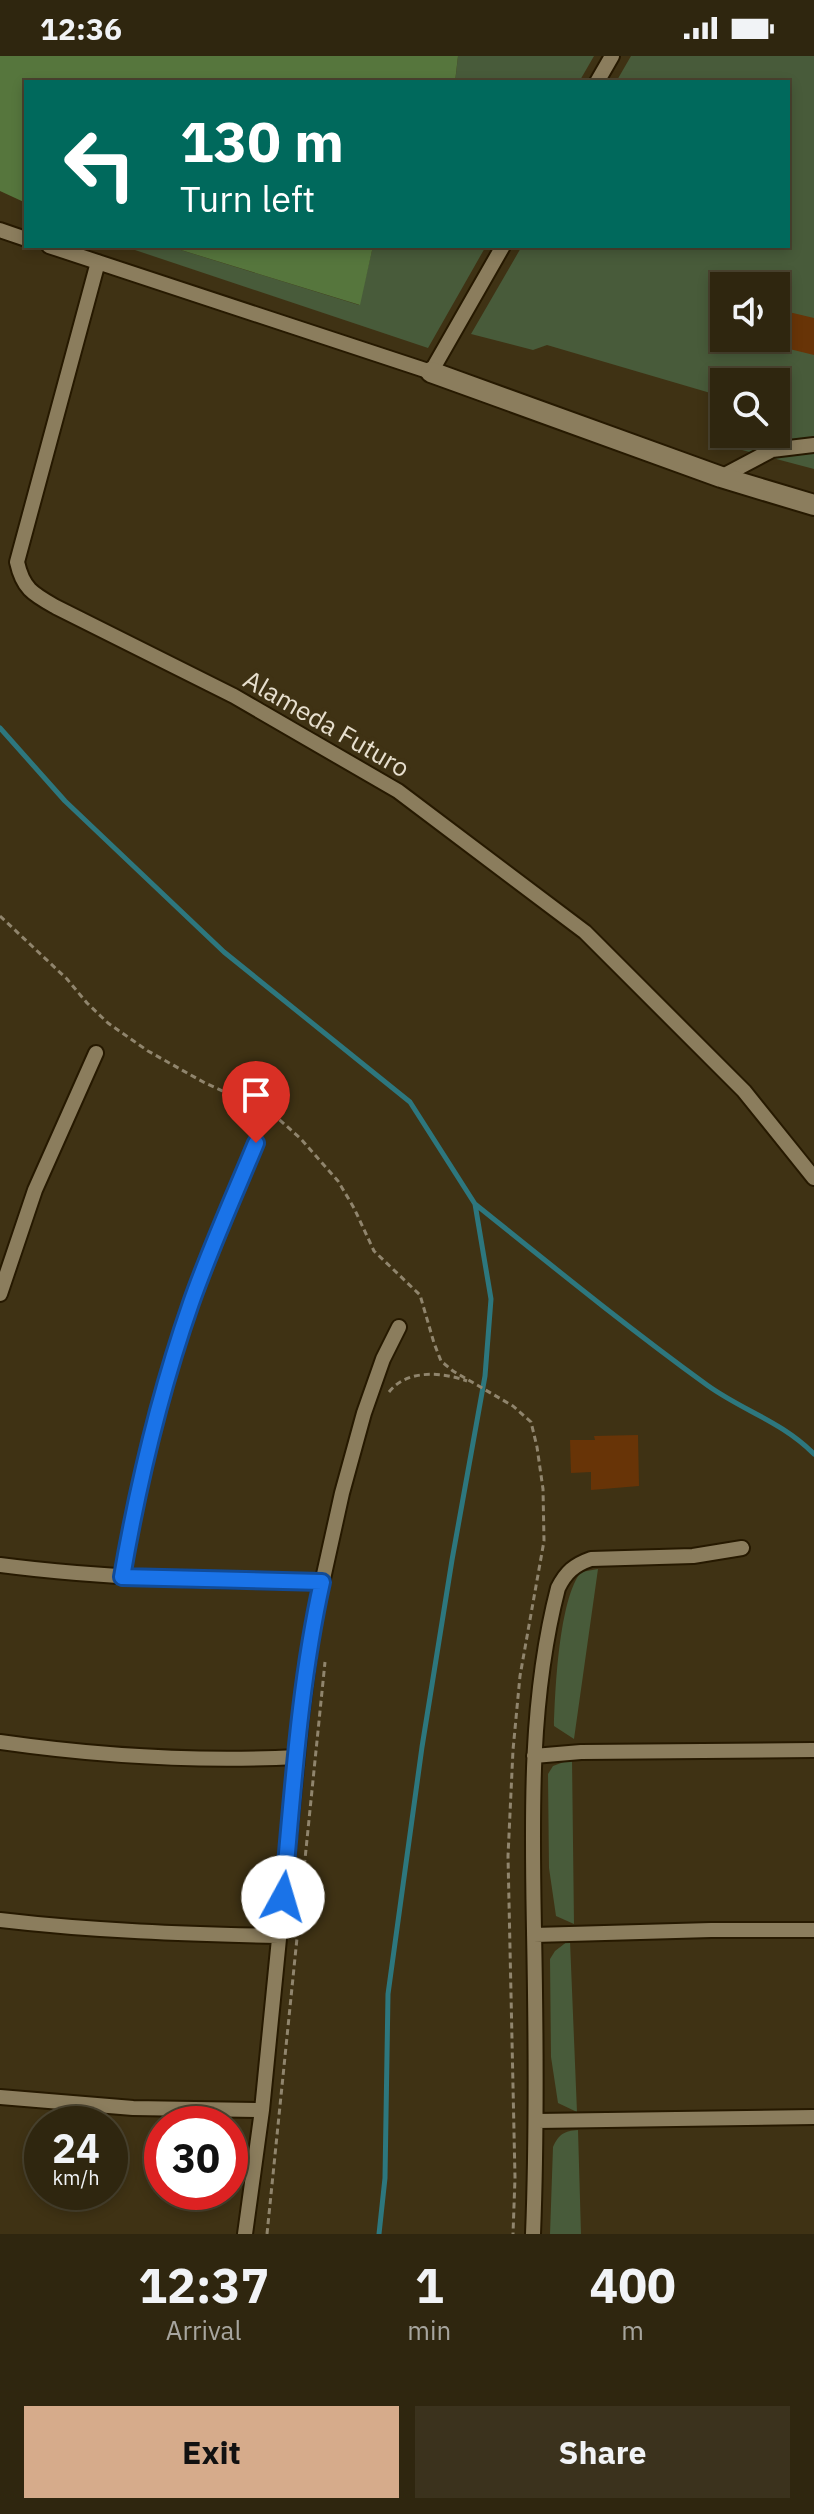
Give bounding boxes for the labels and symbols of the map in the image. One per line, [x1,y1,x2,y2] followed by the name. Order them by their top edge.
[238,662,416,784] street label: Alameda Futuro
[222,1061,290,1143] pin
[241,1855,325,1939] position arrow
[144,2106,248,2210] speed limit sign: 30

